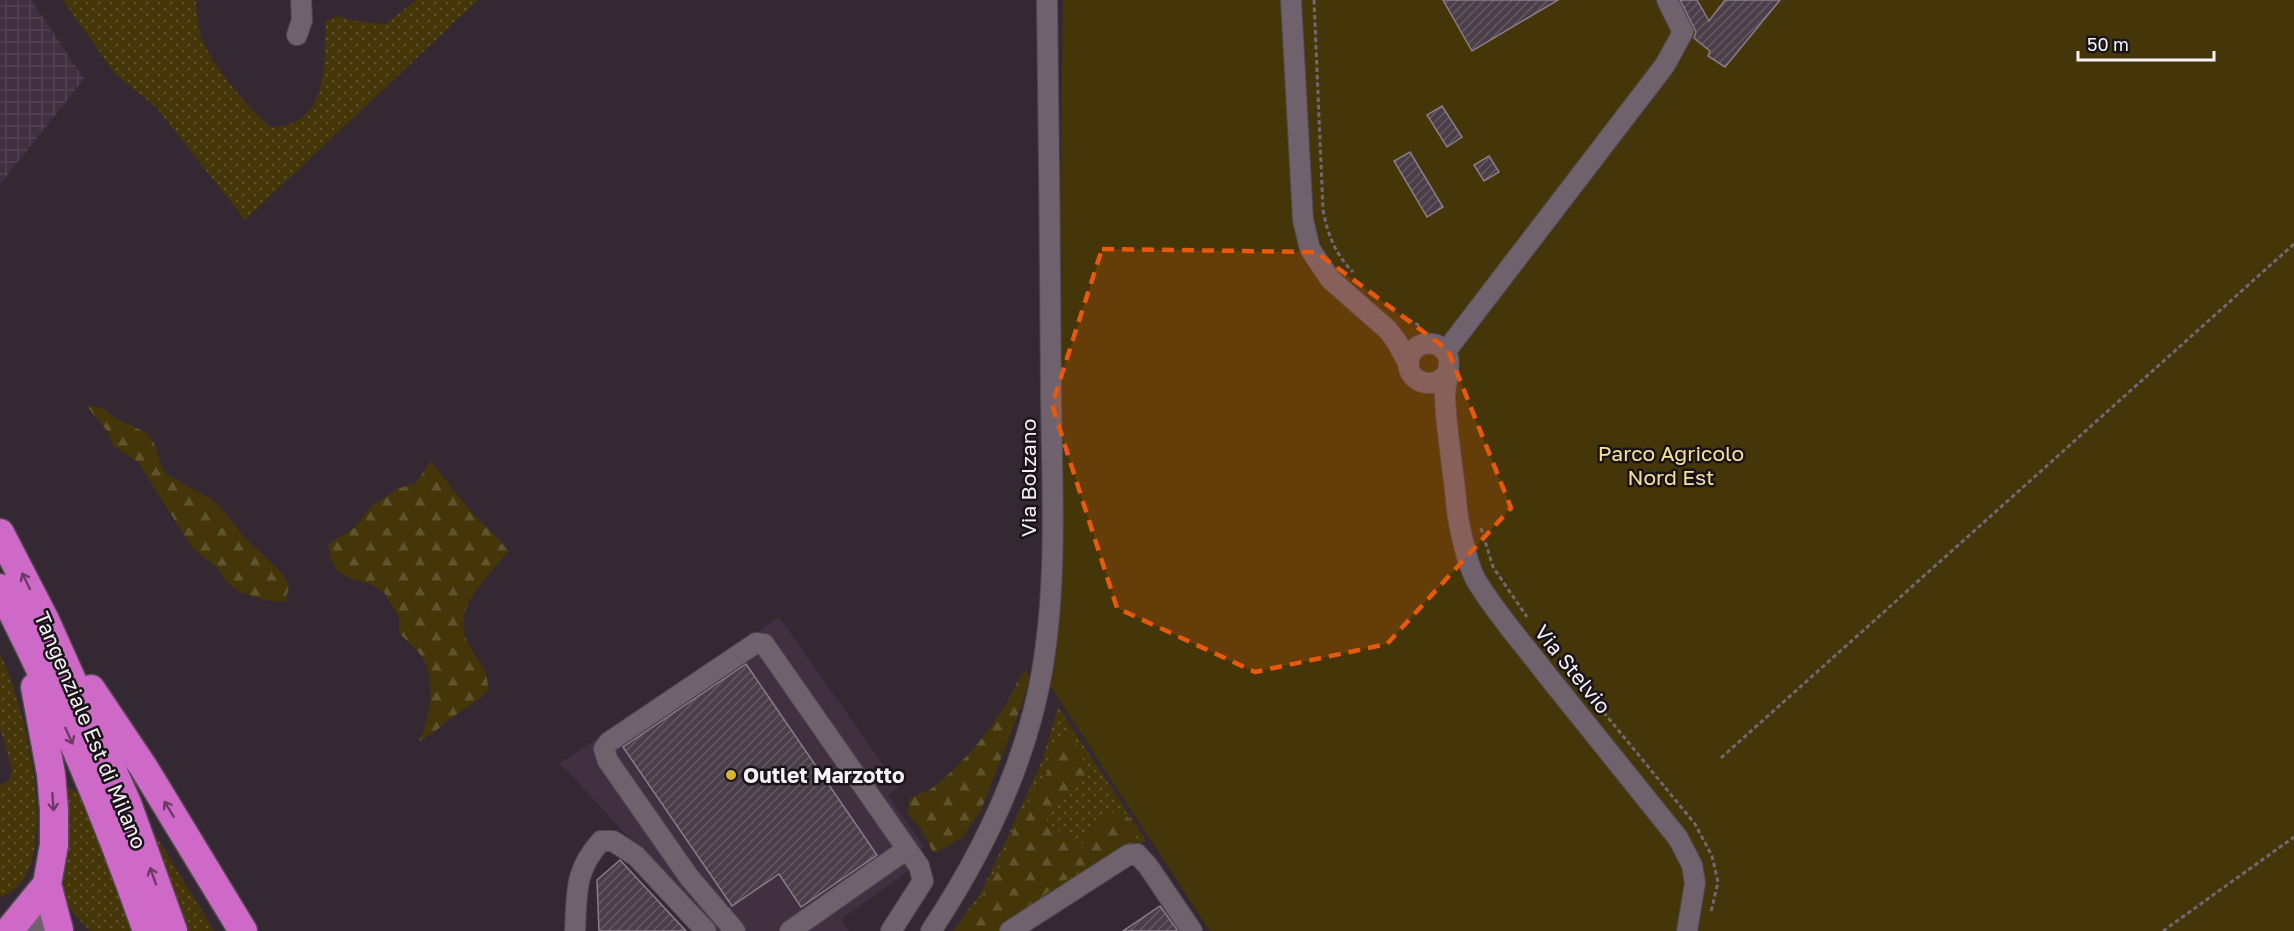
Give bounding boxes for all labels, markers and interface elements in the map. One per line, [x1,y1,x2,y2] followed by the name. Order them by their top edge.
[2078,24,2214,62] scale bar
[2087,33,2129,55] text: 50 m
[1015,419,1041,537] street label: Via Bolzano
[1598,440,1744,490] park label: Parco Agricolo Nord Est
[20,573,31,591] one-way arrow
[29,607,153,853] street label: Tangenziale Est di Milano
[1529,619,1617,719] street label: Via Stelvio
[64,727,75,745] one-way arrow
[743,762,905,788] place label: Outlet Marzotto
[724,768,738,782] marker: Outlet Marzotto
[48,792,59,811] one-way arrow
[162,801,174,818] one-way arrow
[147,867,158,886] one-way arrow

